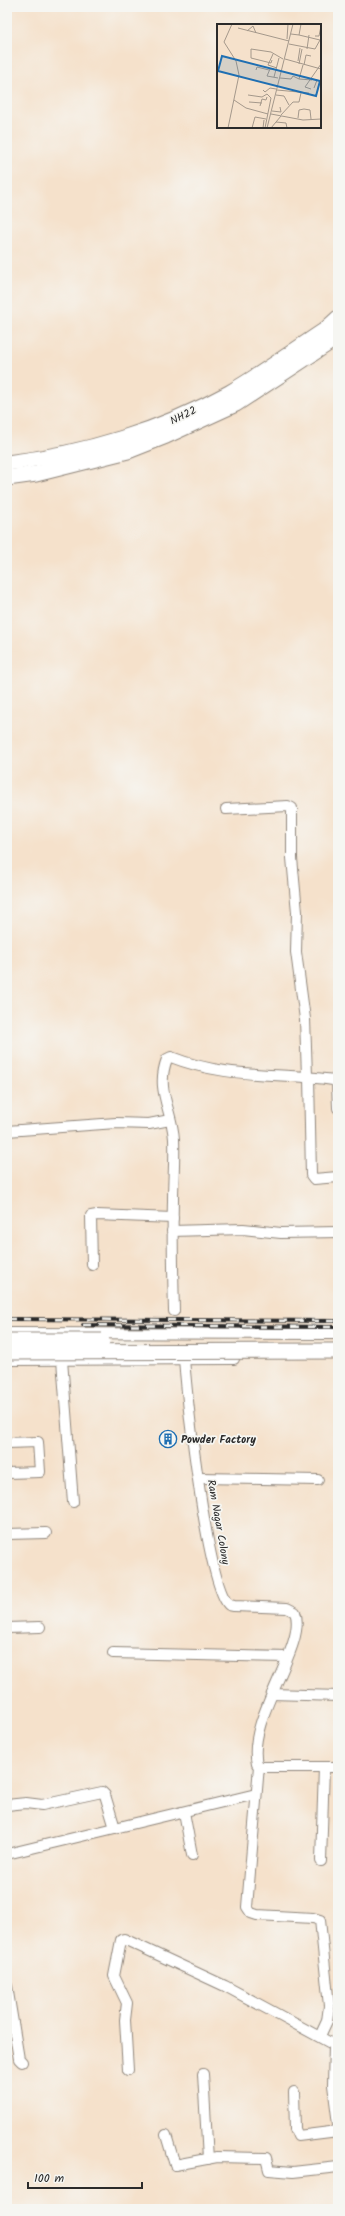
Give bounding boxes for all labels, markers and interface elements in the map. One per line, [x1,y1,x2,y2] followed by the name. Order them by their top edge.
[217,24,321,128] inset map
[167,402,200,430] street label: NH22
[158,1429,178,1449] building icon: Powder Factory
[181,1431,256,1449] place label: Powder Factory
[202,1478,234,1567] street label: Ram Nagar Colony
[28,2164,142,2190] scale bar
[34,2169,65,2188] text: 100 m

